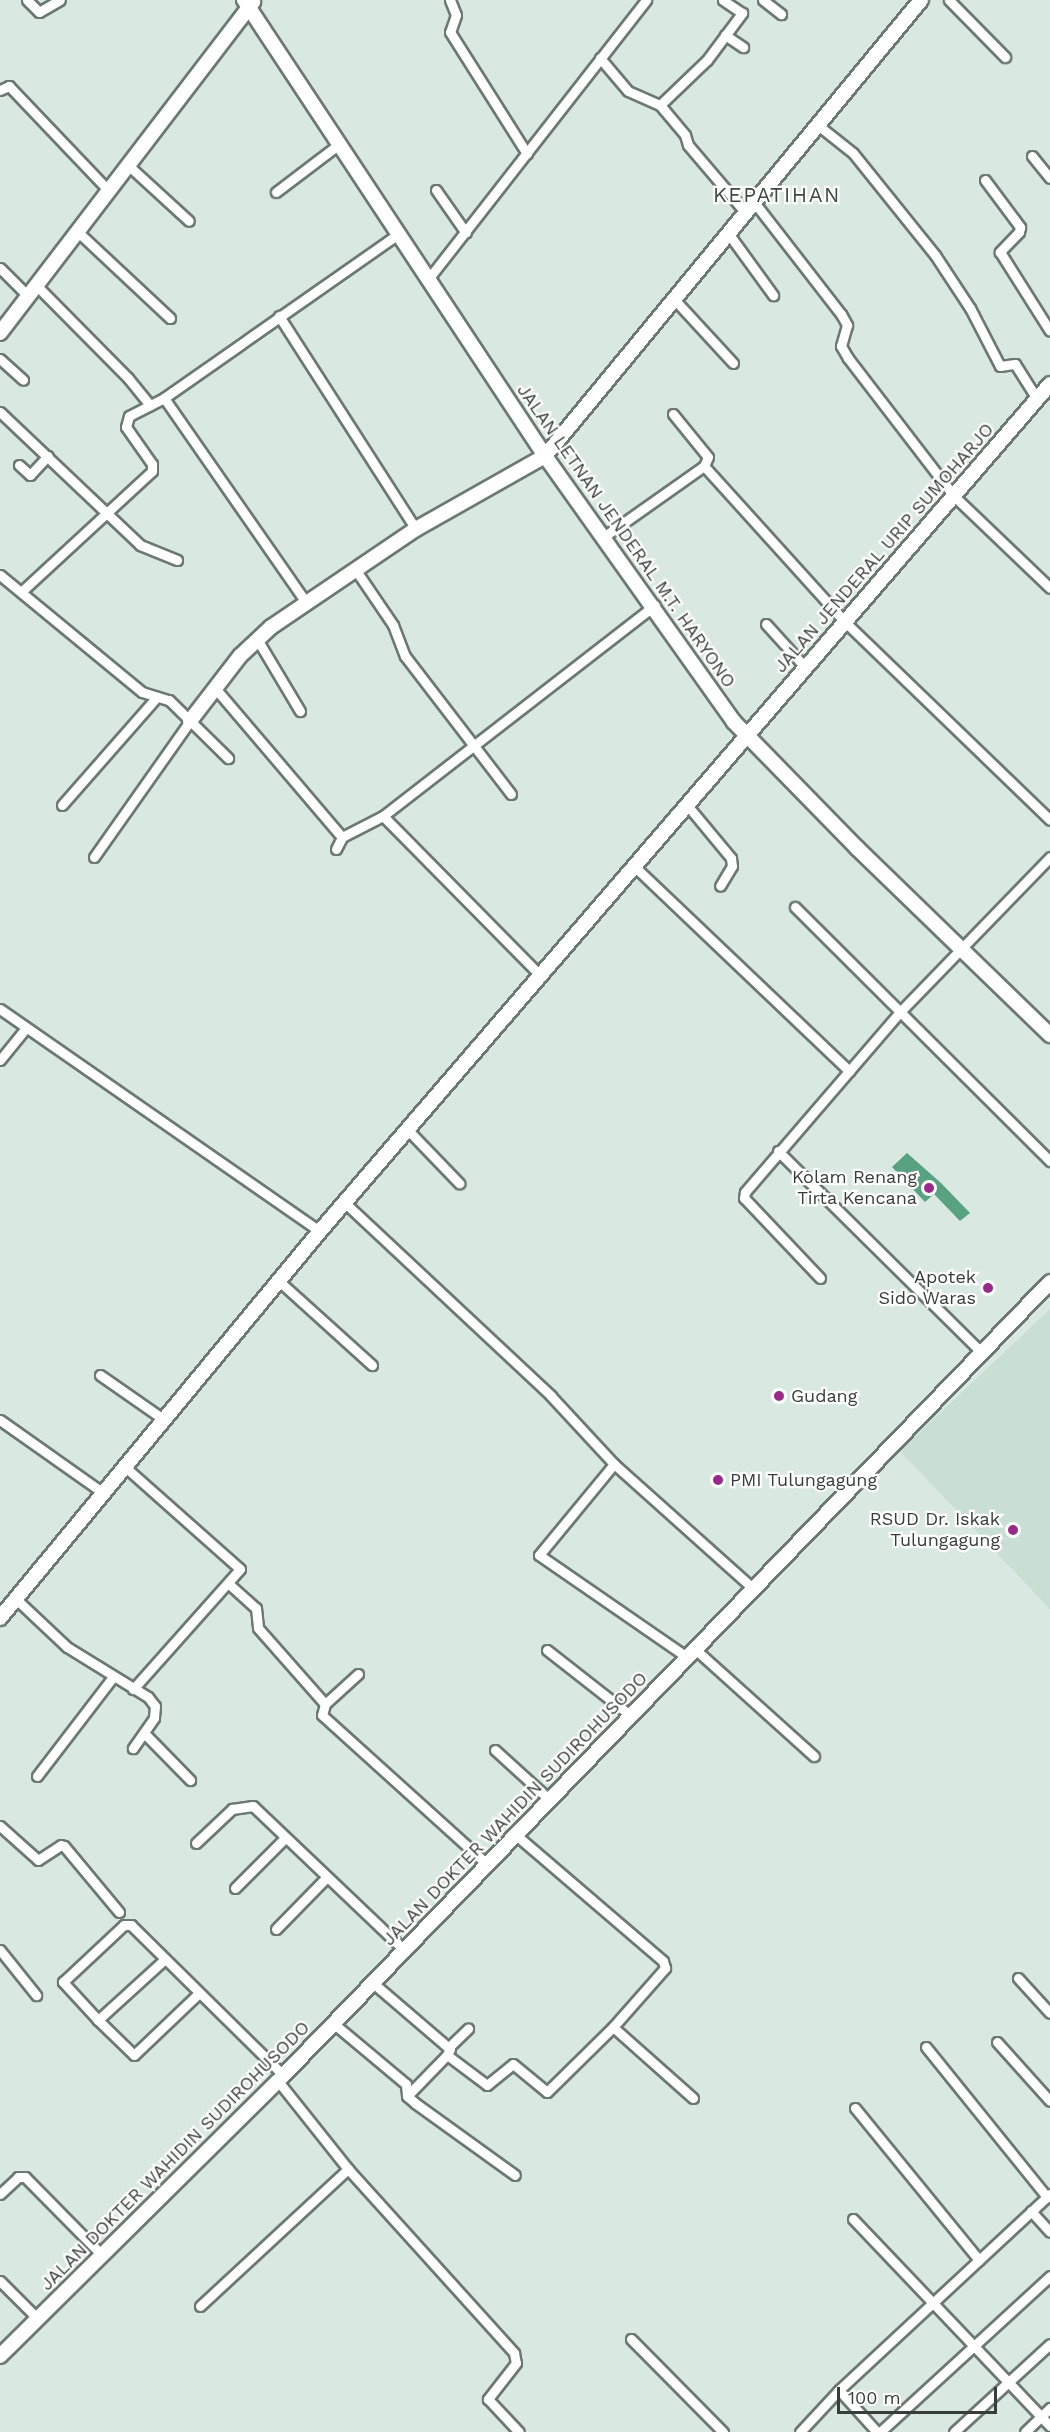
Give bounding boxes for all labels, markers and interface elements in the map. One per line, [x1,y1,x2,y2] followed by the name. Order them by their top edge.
[713,182,841,208] district label: KEPATIHAN
[512,380,740,692] street label: JALAN LETNAN JENDERAL M.T. HARYONO
[769,418,999,678] street label: JALAN JENDERAL URIP SUMOHARJO
[792,1167,917,1210] place label: Kolam Renang Tirta Kencana
[922,1181,936,1195] marker: Kolam Renang Tirta Kencana
[878,1267,976,1310] place label: Apotek Sido Waras
[981,1281,995,1295] marker: Apotek Sido Waras
[791,1385,857,1407] place label: Gudang
[772,1389,786,1403] marker: Gudang
[730,1469,878,1491] place label: PMI Tulungagung
[711,1473,725,1487] marker: PMI Tulungagung
[870,1509,1000,1552] place label: RSUD Dr. Iskak Tulungagung
[1004,1521,1022,1539] marker: RSUD Dr. Iskak Tulungagung
[378,1668,652,1950] street label: JALAN DOKTER WAHIDIN SUDIROHUSODO
[36,2017,314,2295] street label: JALAN DOKTER WAHIDIN SUDIROHUSODO
[840,2375,1000,2413] scale bar
[848,2387,901,2408] text: 100 m

